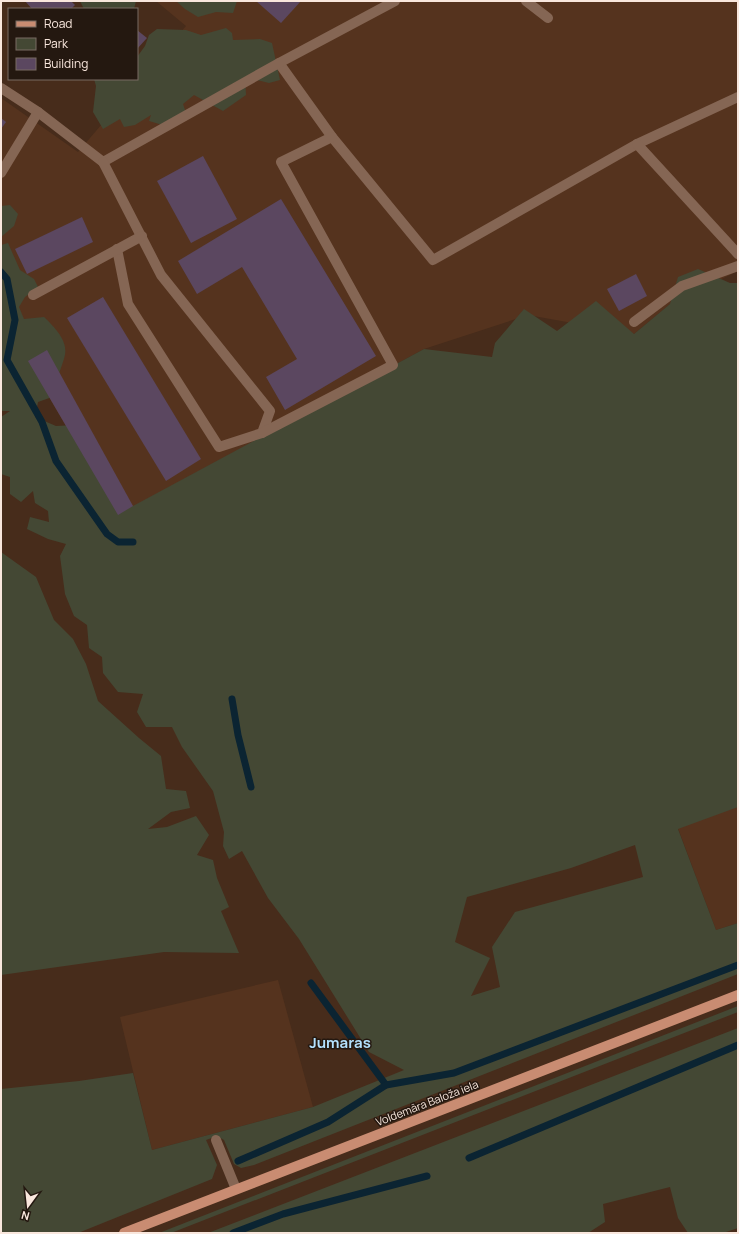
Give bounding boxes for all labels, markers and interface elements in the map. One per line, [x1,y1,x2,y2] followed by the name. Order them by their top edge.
[8,8,138,80] legend
[44,15,72,32] text: Road
[44,35,69,52] text: Park
[44,55,88,72] text: Building
[309,1032,371,1053] district label: Jumaras
[373,1076,480,1129] street label: Voldemāra Baloža iela
[8,1186,48,1226] north arrow
[19,1208,31,1224] text: N

